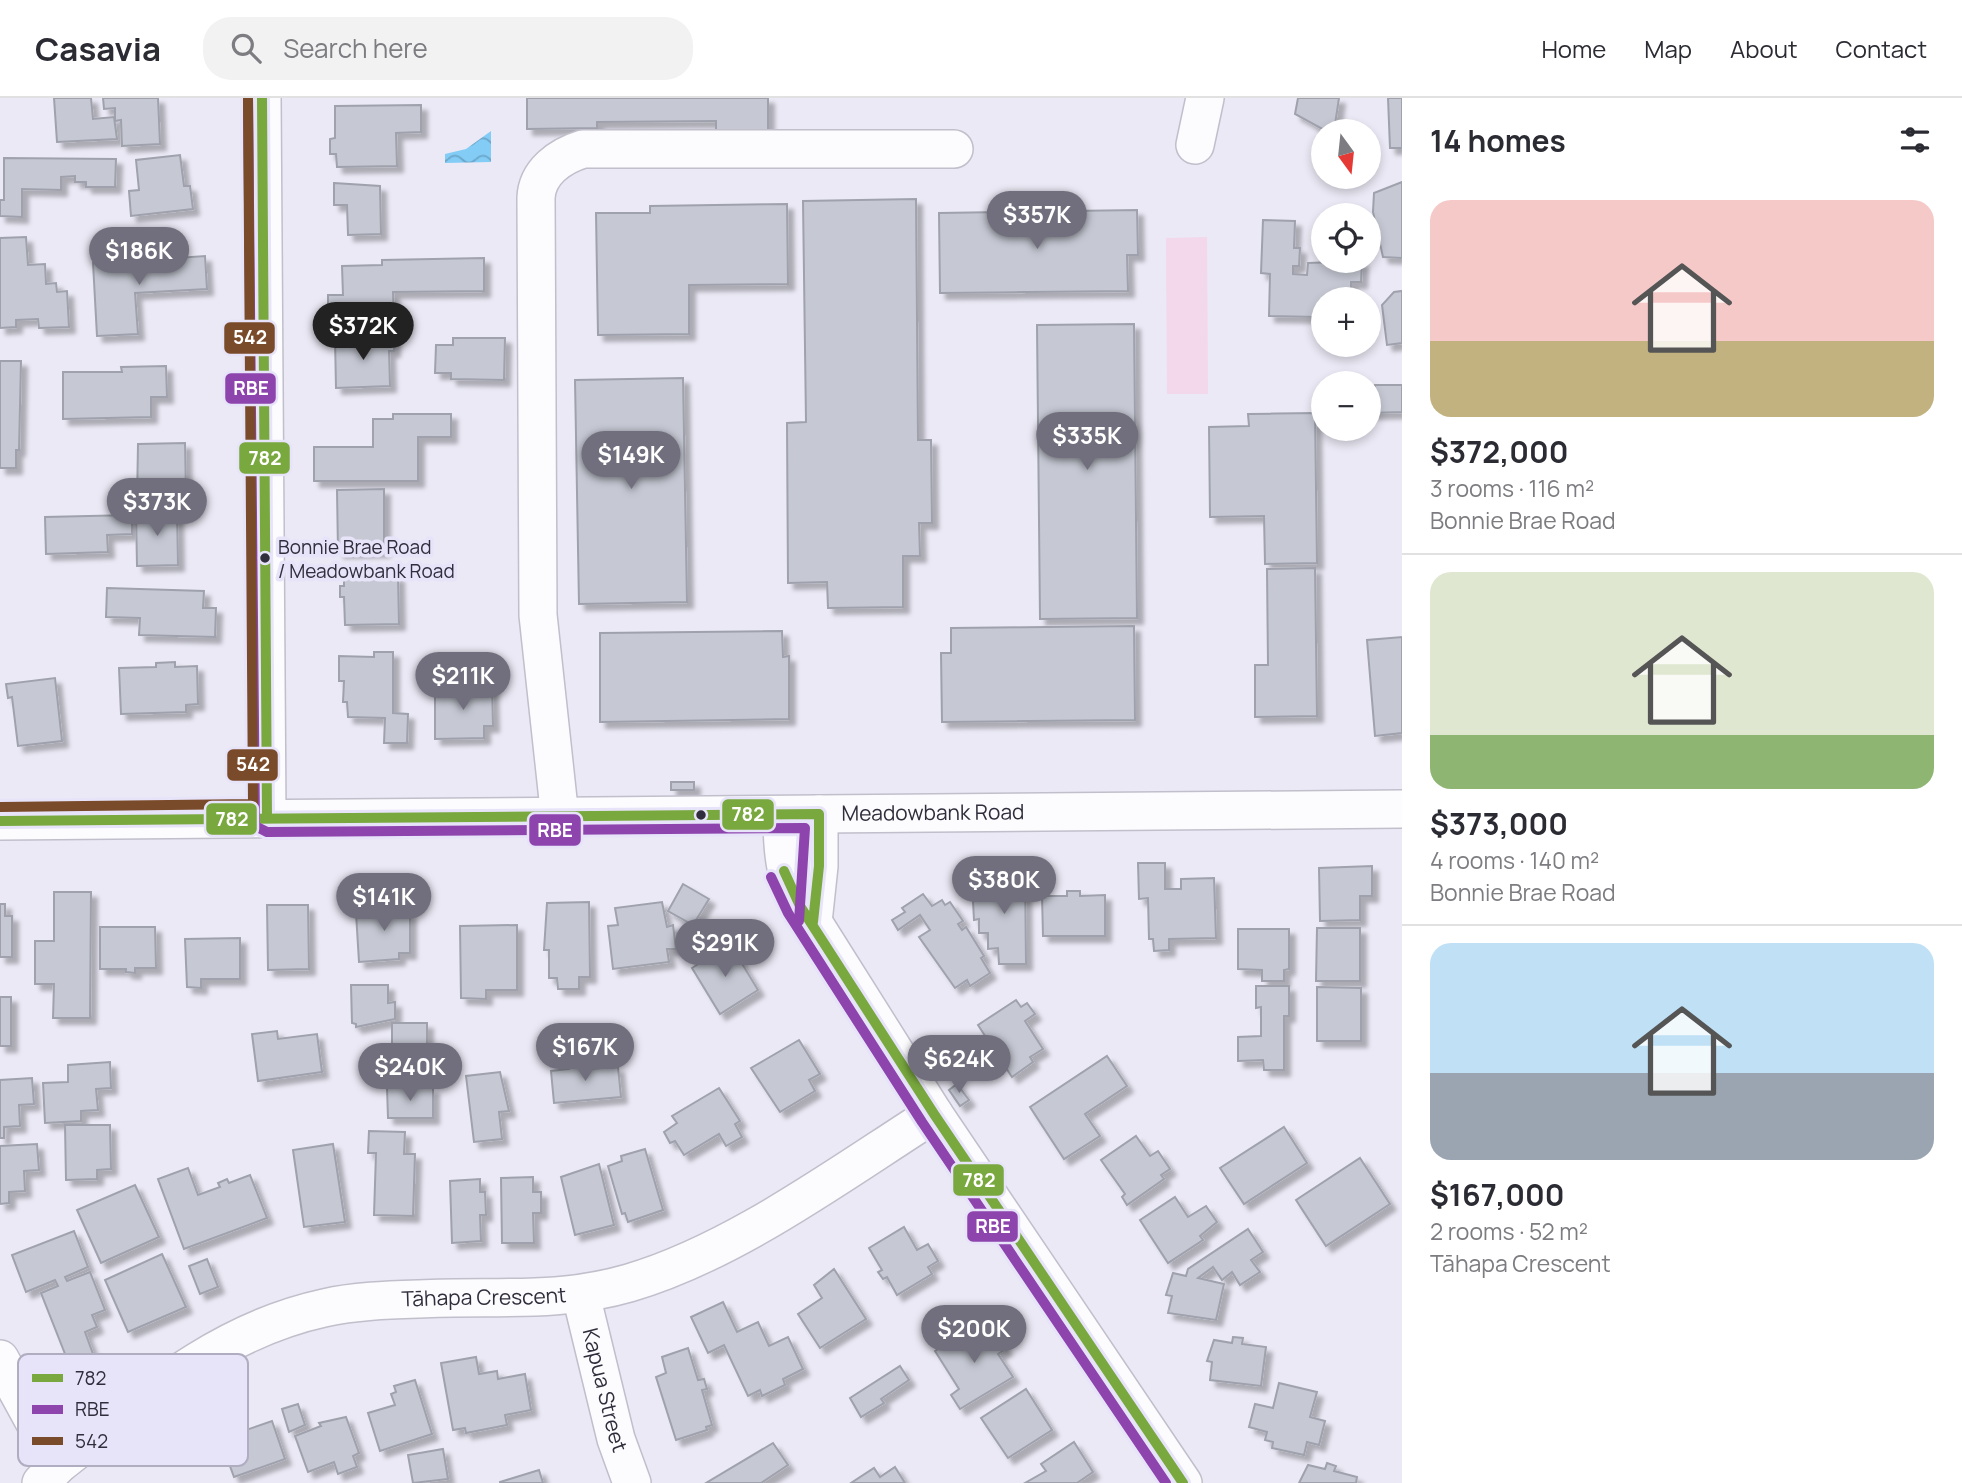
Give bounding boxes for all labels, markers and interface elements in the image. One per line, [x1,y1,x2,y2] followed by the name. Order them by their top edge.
[203,17,693,80] search box
[35,26,161,71] text: Casavia
[227,29,265,67] icon: search
[283,30,428,66] text: Search here
[1541,32,1606,65] text: Home
[1644,32,1692,65] text: Map
[1730,32,1798,65] text: About
[1836,32,1927,65] text: Contact
[1311,119,1381,189] north arrow
[1311,119,1381,441] map controls
[1430,120,1566,161] text: 14 homes
[1896,121,1934,159] icon: filters
[988,192,1086,251] pin: $357K
[1003,198,1071,230] text: $357K
[1311,203,1381,273] button: locate
[90,228,188,287] pin: $186K
[105,234,173,266] text: $186K
[1619,245,1745,371] icon: home
[1311,287,1381,357] button: +
[314,302,412,362] pin: $372K
[329,309,397,341] text: $372K
[223,321,276,355] line badge: 542
[233,324,267,350] text: 542
[1311,371,1381,441] button: −
[224,372,277,405] line badge: RBE
[233,375,269,401] text: RBE
[1038,412,1136,472] pin: $335K
[1052,419,1122,451] text: $335K
[1430,431,1568,472] text: $372,000
[582,432,680,491] pin: $149K
[597,438,665,470] text: $149K
[238,441,291,475] line badge: 782
[248,445,282,471] text: 782
[1430,472,1594,504] text: 3 rooms · 116 m²
[108,478,206,538] pin: $373K
[123,485,191,517] text: $373K
[1430,504,1616,536] text: Bonnie Brae Road
[278,534,455,584] place label: Bonnie Brae Road / Meadowbank Road
[258,551,272,565] marker: Bonnie Brae Road / Meadowbank Road
[1619,617,1745,743] icon: home
[414,652,512,712] pin: $211K
[431,659,495,691] text: $211K
[226,748,279,782] line badge: 542
[236,751,270,777] text: 542
[841,797,1025,827] street label: Meadowbank Road
[721,798,775,831] line badge: 782
[731,801,765,827] text: 782
[205,802,258,836] line badge: 782
[1430,803,1568,844] text: $373,000
[215,806,249,832] text: 782
[694,808,708,822] unlabelled marker
[528,813,582,847] line badge: RBE
[537,817,573,843] text: RBE
[1430,844,1599,876] text: 4 rooms · 140 m²
[955,856,1053,916] pin: $380K
[968,863,1040,895] text: $380K
[335,874,433,933] pin: $141K
[1430,876,1616,908] text: Bonnie Brae Road
[352,880,416,912] text: $141K
[676,920,774,979] pin: $291K
[691,926,759,958] text: $291K
[1619,988,1745,1114] icon: home
[536,1024,634,1083] pin: $167K
[552,1030,618,1062] text: $167K
[910,1035,1008,1095] pin: $624K
[924,1042,994,1074] text: $624K
[361,1044,459,1103] pin: $240K
[374,1050,446,1082] text: $240K
[952,1163,1005,1197] line badge: 782
[962,1167,996,1193] text: 782
[1430,1174,1564,1215] text: $167,000
[966,1210,1019,1243] line badge: RBE
[975,1213,1011,1239] text: RBE
[1430,1215,1588,1247] text: 2 rooms · 52 m²
[1430,1247,1611,1279] text: Tāhapa Crescent
[401,1280,567,1313] street label: Tāhapa Crescent
[925,1306,1023,1365] pin: $200K
[937,1312,1011,1344] text: $200K
[577,1325,635,1456] street label: Kapua Street
[18,1354,248,1466] legend
[75,1365,106,1391] text: 782
[75,1396,109,1422] text: RBE
[75,1428,108,1454] text: 542

